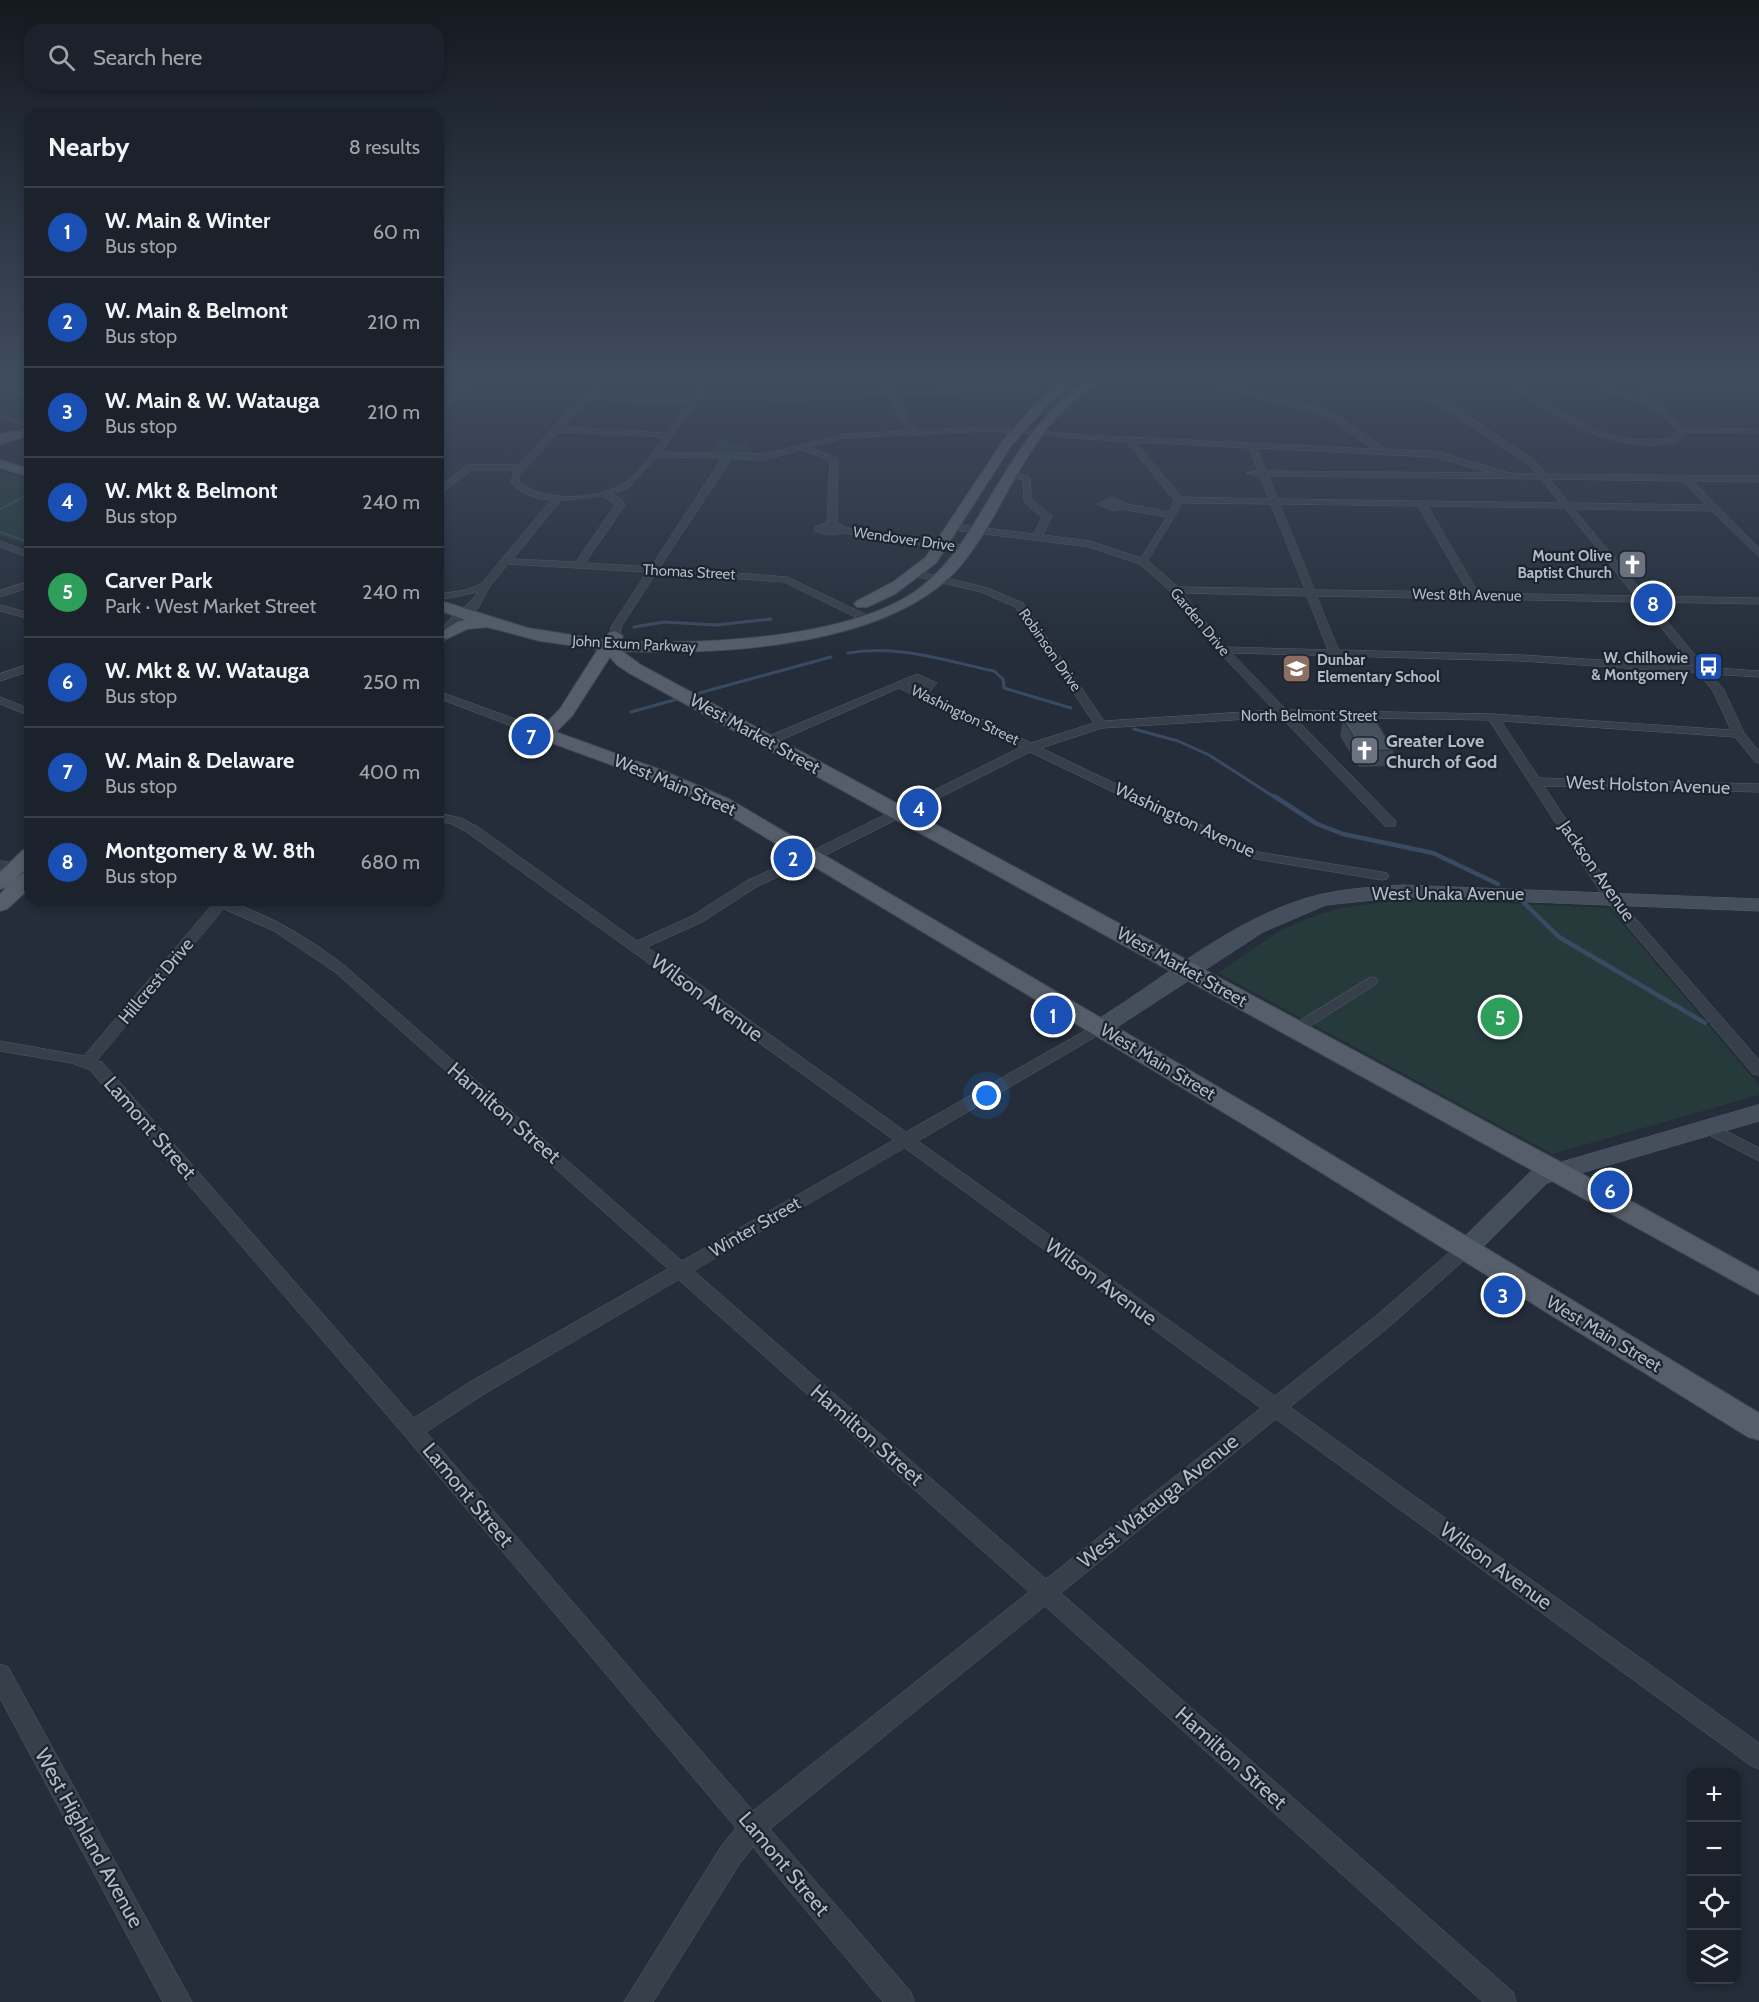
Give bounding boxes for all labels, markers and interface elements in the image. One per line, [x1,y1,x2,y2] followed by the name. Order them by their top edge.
[24,24,444,90] search box
[45,41,78,74] icon: search
[93,44,202,71] text: Search here
[48,131,129,163] text: Nearby
[349,135,420,159] text: 8 results
[105,207,270,234] text: W. Main & Winter
[64,220,71,244] text: 1
[373,220,420,244] text: 60 m
[105,234,177,258] text: Bus stop
[105,297,288,324] text: W. Main & Belmont
[62,310,73,334] text: 2
[367,310,420,334] text: 210 m
[105,324,177,348] text: Bus stop
[105,387,320,414] text: W. Main & W. Watauga
[62,400,73,424] text: 3
[367,400,420,424] text: 210 m
[105,414,177,438] text: Bus stop
[105,477,278,504] text: W. Mkt & Belmont
[61,490,74,514] text: 4
[362,490,420,514] text: 240 m
[105,504,177,528] text: Bus stop
[852,523,956,555] street label: Wendover Drive
[1517,547,1612,582] place label: Mount Olive Baptist Church
[1617,549,1649,581] church icon: Mount Olive Baptist Church
[642,561,736,583] street label: Thomas Street
[105,567,213,594] text: Carver Park
[62,580,73,604] text: 5
[362,580,420,604] text: 240 m
[1634,580,1672,626] pin: 8
[1166,584,1234,660] street label: Garden Drive
[1412,585,1522,605] street label: West 8th Avenue
[105,594,316,618] text: Park · West Market Street
[1015,605,1085,695] street label: Robinson Drive
[571,632,697,656] street label: John Exum Parkway
[1591,649,1689,684] place label: W. Chilhowie & Montgomery
[1317,651,1440,686] place label: Dunbar Elementary School
[1693,651,1725,683] bus stop icon: W. Chilhowie & Montgomery
[1280,653,1312,685] school or university icon: Dunbar Elementary School
[105,657,310,684] text: W. Mkt & W. Watauga
[62,670,73,694] text: 6
[363,670,420,694] text: 250 m
[908,681,1022,749] street label: Washington Street
[105,684,177,708] text: Bus stop
[686,689,824,779] street label: West Market Street
[1241,707,1377,725] street label: North Belmont Street
[512,714,550,758] pin: 7
[1386,730,1497,773] place label: Greater Love Church of God
[1349,735,1381,767] church icon: Greater Love Church of God
[105,747,294,774] text: W. Main & Delaware
[611,749,739,821] street label: West Main Street
[62,760,73,784] text: 7
[358,760,420,784] text: 400 m
[1566,771,1730,799] street label: West Holston Avenue
[105,774,177,798] text: Bus stop
[1111,778,1259,862] street label: Washington Avenue
[900,786,938,830] pin: 4
[1554,816,1640,926] street label: Jackson Avenue
[774,836,812,880] pin: 2
[105,837,315,864] text: Montgomery & W. 8th
[61,850,74,874] text: 8
[361,850,420,874] text: 680 m
[105,864,177,888] text: Bus stop
[1372,883,1524,905] street label: West Unaka Avenue
[1113,922,1251,1012] street label: West Market Street
[114,933,198,1029] street label: Hillcrest Drive
[646,949,768,1047] street label: Wilson Avenue
[1034,992,1072,1038] pin: 1
[1480,994,1520,1040] pin: 5
[1096,1019,1220,1105] street label: West Main Street
[443,1057,566,1168] street label: Hamilton Street
[99,1071,202,1184] street label: Lamont Street
[972,1081,1001,1110] your location
[1590,1168,1630,1212] pin: 6
[705,1192,805,1262] street label: Winter Street
[1040,1233,1162,1331] street label: Wilson Avenue
[1484,1272,1522,1318] pin: 3
[1542,1291,1666,1377] street label: West Main Street
[806,1379,929,1490] street label: Hamilton Street
[1072,1428,1243,1573] street label: West Watauga Avenue
[418,1438,519,1552] street label: Lamont Street
[1435,1517,1557,1615] street label: Wilson Avenue
[1170,1701,1292,1814] street label: Hamilton Street
[30,1744,149,1932] street label: West Highland Avenue
[1687,1768,1741,1984] map controls
[1687,1768,1741,1822] button: +
[734,1807,835,1921] street label: Lamont Street
[1687,1822,1741,1876] button: −
[1687,1876,1741,1930] button: locate
[1687,1930,1741,1984] button: layers

